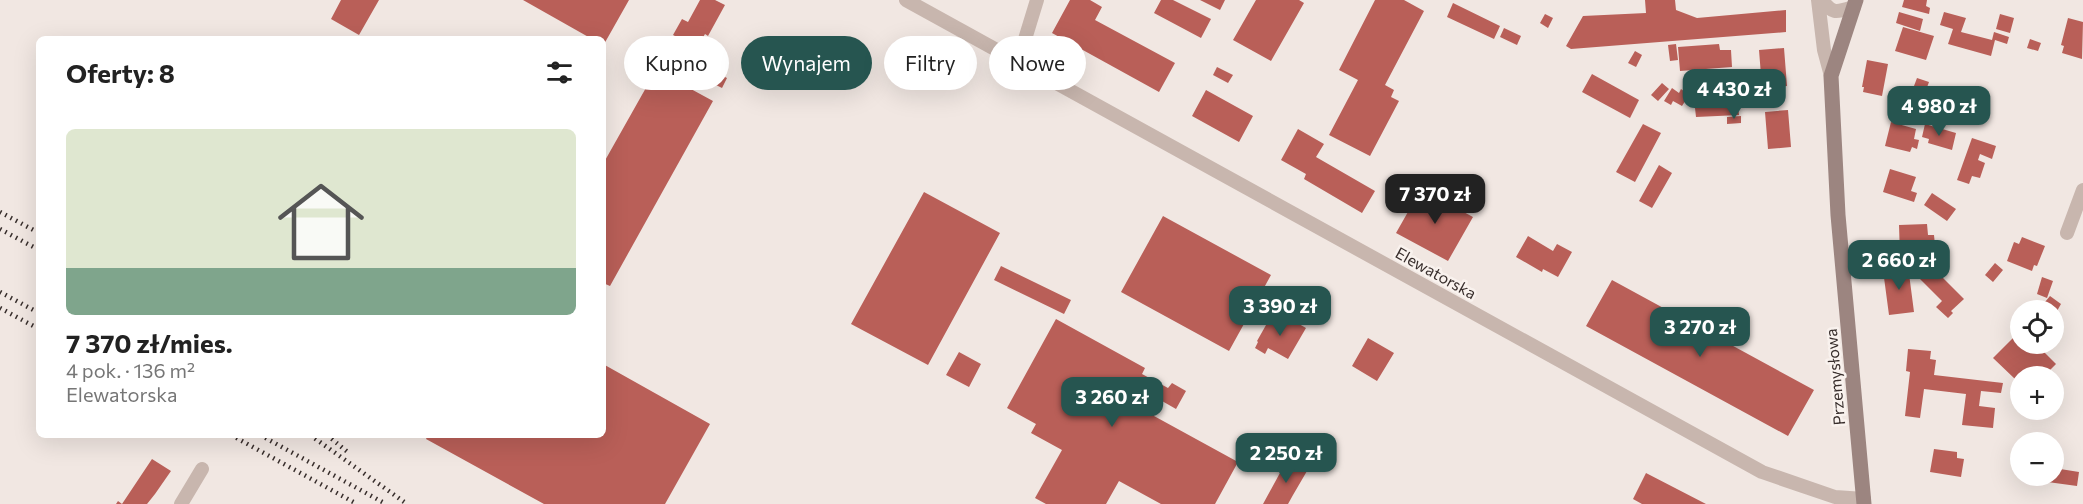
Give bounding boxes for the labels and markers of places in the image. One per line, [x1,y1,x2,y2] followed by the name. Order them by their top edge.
[1672,69,1796,120] pin: 4 430 zł
[1877,86,2001,137] pin: 4 980 zł
[1373,174,1497,225] pin: 7 370 zł
[1837,240,1961,291] pin: 2 660 zł
[1218,286,1342,337] pin: 3 390 zł
[1638,307,1762,358] pin: 3 270 zł
[1050,377,1174,428] pin: 3 260 zł
[1224,433,1348,484] pin: 2 250 zł

